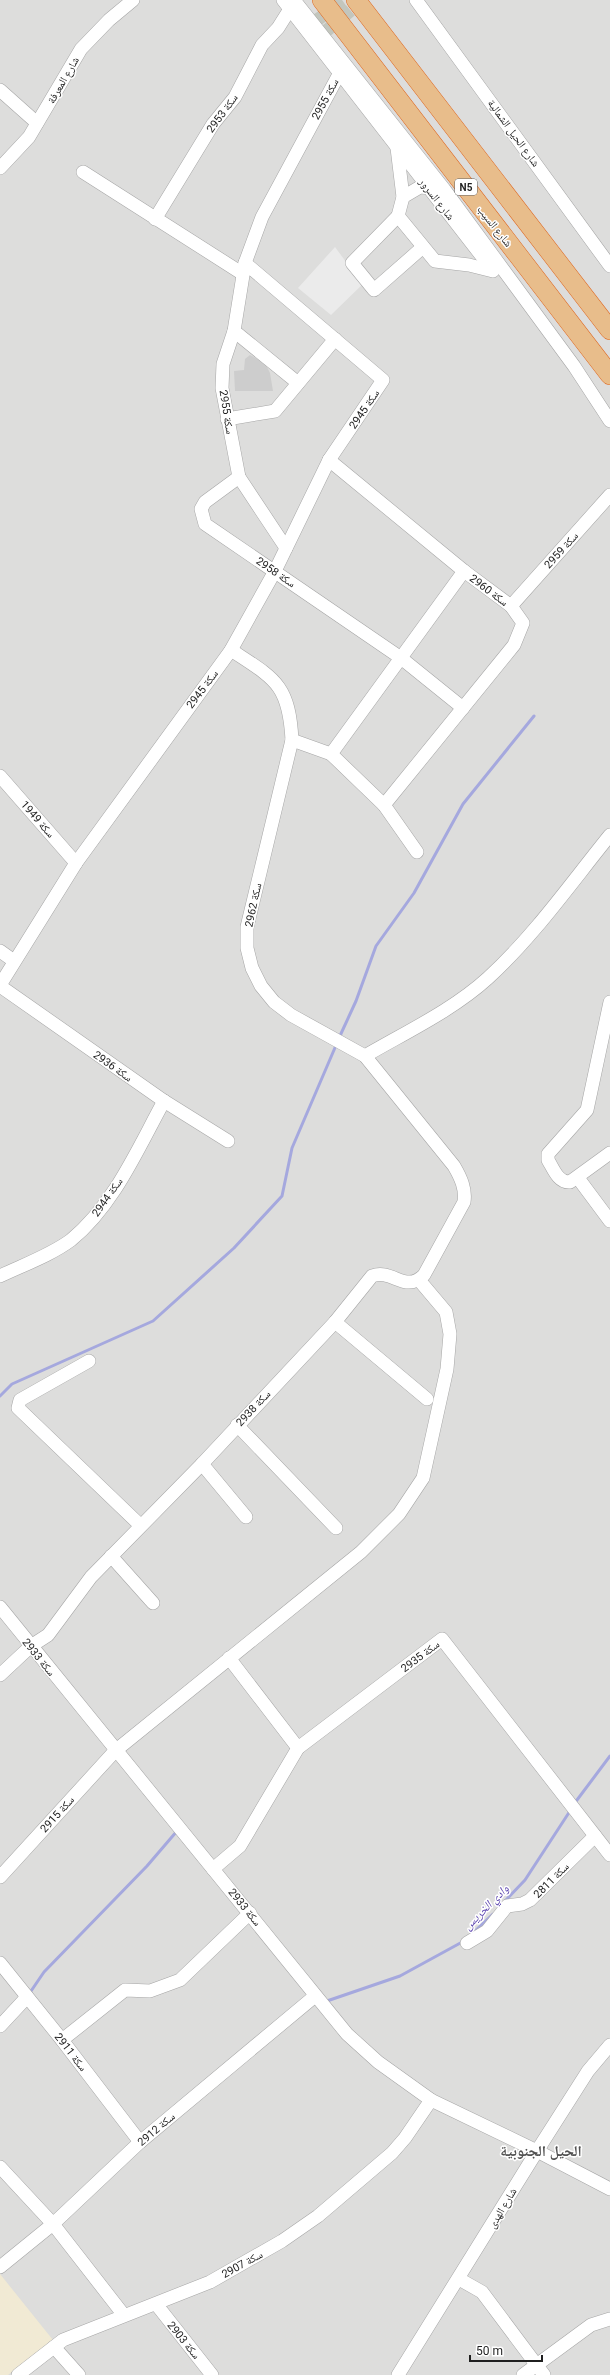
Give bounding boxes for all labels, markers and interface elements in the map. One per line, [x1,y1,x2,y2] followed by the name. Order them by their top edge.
[45,55,82,106] street label: شارع المعرفة
[309,76,342,122] street label: سكة 2955
[204,91,241,135] street label: سكة 2953
[485,97,542,169] street label: شارع الحيل الشمالية
[416,175,457,223] street label: شارع السرور
[455,179,477,195] road number: N5
[474,203,515,250] street label: شارع السيب
[347,387,382,431] street label: سكة 2945
[217,389,236,435] street label: سكة 2955
[542,529,581,571] street label: سكة 2959
[254,555,298,590] street label: سكة 2958
[467,572,510,609] street label: سكة 2960
[184,668,221,711] street label: سكة 2945
[18,798,57,840] street label: سكة 1949
[242,882,264,928] street label: سكة 2962
[91,1048,135,1085] street label: سكة 2936
[89,1175,126,1219] street label: سكة 2944
[233,1388,273,1429] street label: سكة 2938
[19,1636,58,1679] street label: سكة 2933
[399,1638,442,1675] street label: سكة 2935
[38,1793,77,1835] street label: سكة 2915
[531,1860,572,1901] street label: سكة 2811
[460,1881,514,1935] water label: وادي الخريس
[225,1886,264,1929] street label: سكة 2933
[52,2031,89,2074] street label: سكة 2911
[135,2110,178,2149] street label: سكة 2912
[500,2142,582,2160] district label: الحيل الجنوبية
[485,2186,520,2231] street label: شارع الهدى
[220,2248,265,2281] street label: سكة 2907
[164,2319,203,2362] street label: سكة 2903
[470,2337,542,2363] scale bar
[476,2344,503,2358] text: 50 m

